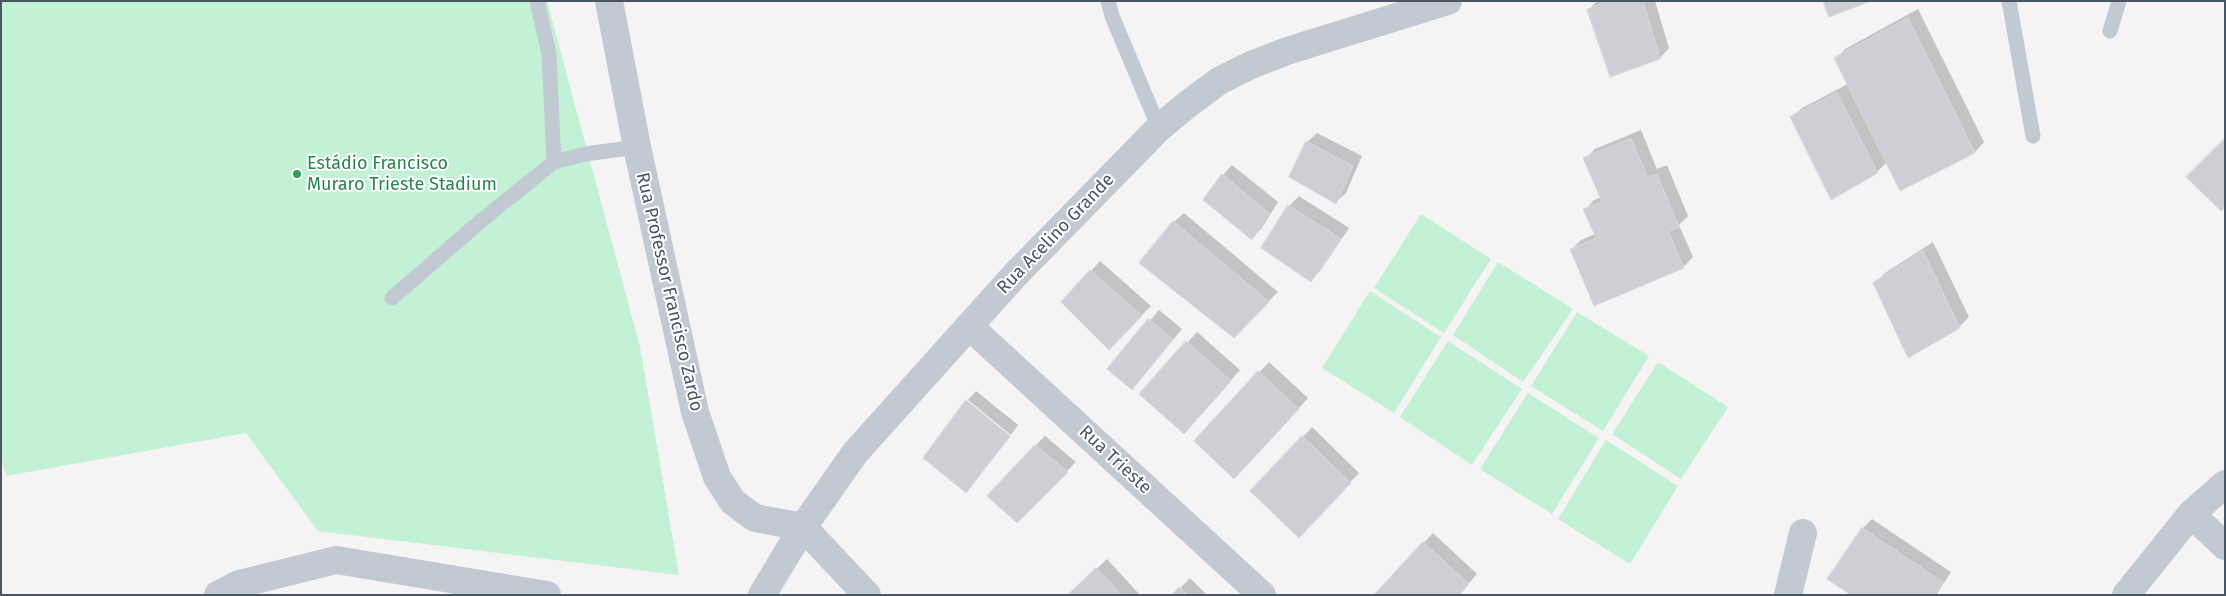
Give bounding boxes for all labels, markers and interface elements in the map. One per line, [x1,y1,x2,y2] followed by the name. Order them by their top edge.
[307,153,497,195] place label: Estádio Francisco Muraro Trieste Stadium
[291,168,303,180] marker: Estádio Francisco Muraro Trieste Stadium
[993,169,1119,299] street label: Rua Acelino Grande
[631,170,707,414] street label: Rua Professor Francisco Zardo
[1074,421,1156,499] street label: Rua Trieste

